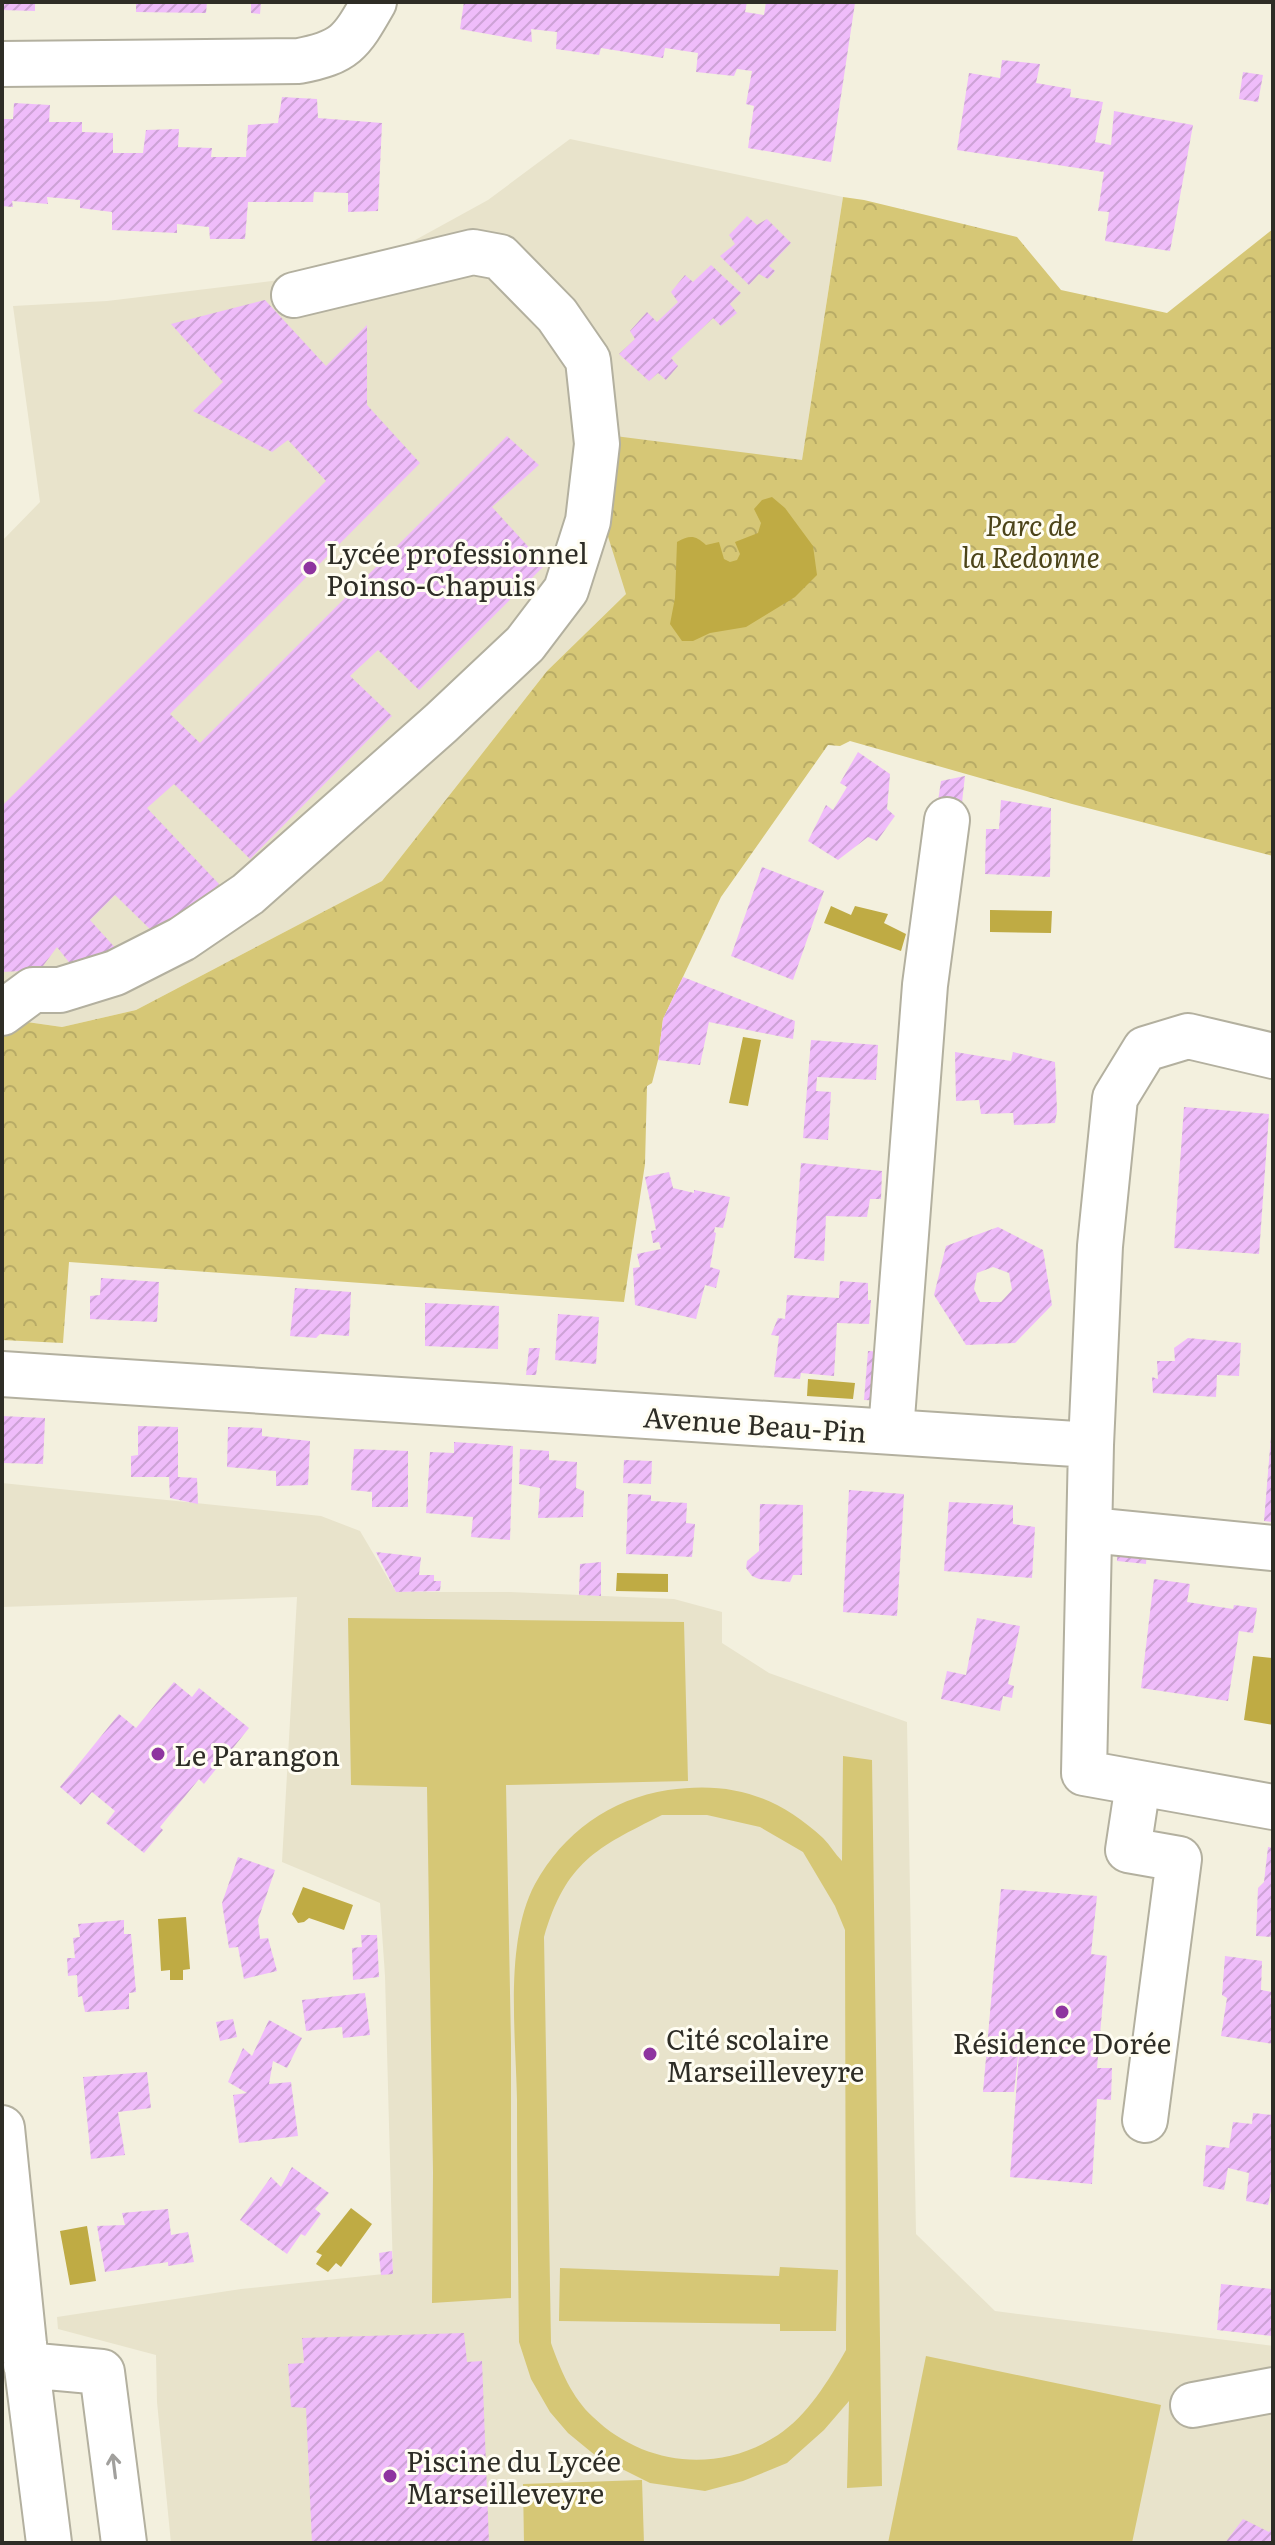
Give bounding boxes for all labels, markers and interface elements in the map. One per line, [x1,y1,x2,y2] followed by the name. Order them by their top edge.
[962,503,1100,577] park label: Parc de la Redonne
[326,531,588,605] place label: Lycée professionnel Poinso-Chapuis
[301,559,319,577] marker: Lycée professionnel Poinso-Chapuis
[642,1394,868,1452] street label: Avenue Beau-Pin
[174,1733,340,1775] place label: Le Parangon
[149,1745,167,1763] marker: Le Parangon
[1053,2003,1071,2021] marker: Résidence Dorée
[666,2017,864,2091] place label: Cité scolaire Marseilleveyre
[953,2021,1171,2063] place label: Résidence Dorée
[641,2045,659,2063] marker: Cité scolaire Marseilleveyre
[406,2439,621,2513] place label: Piscine du Lycée Marseilleveyre
[106,2453,121,2480] one-way arrow
[381,2467,399,2485] marker: Piscine du Lycée Marseilleveyre

